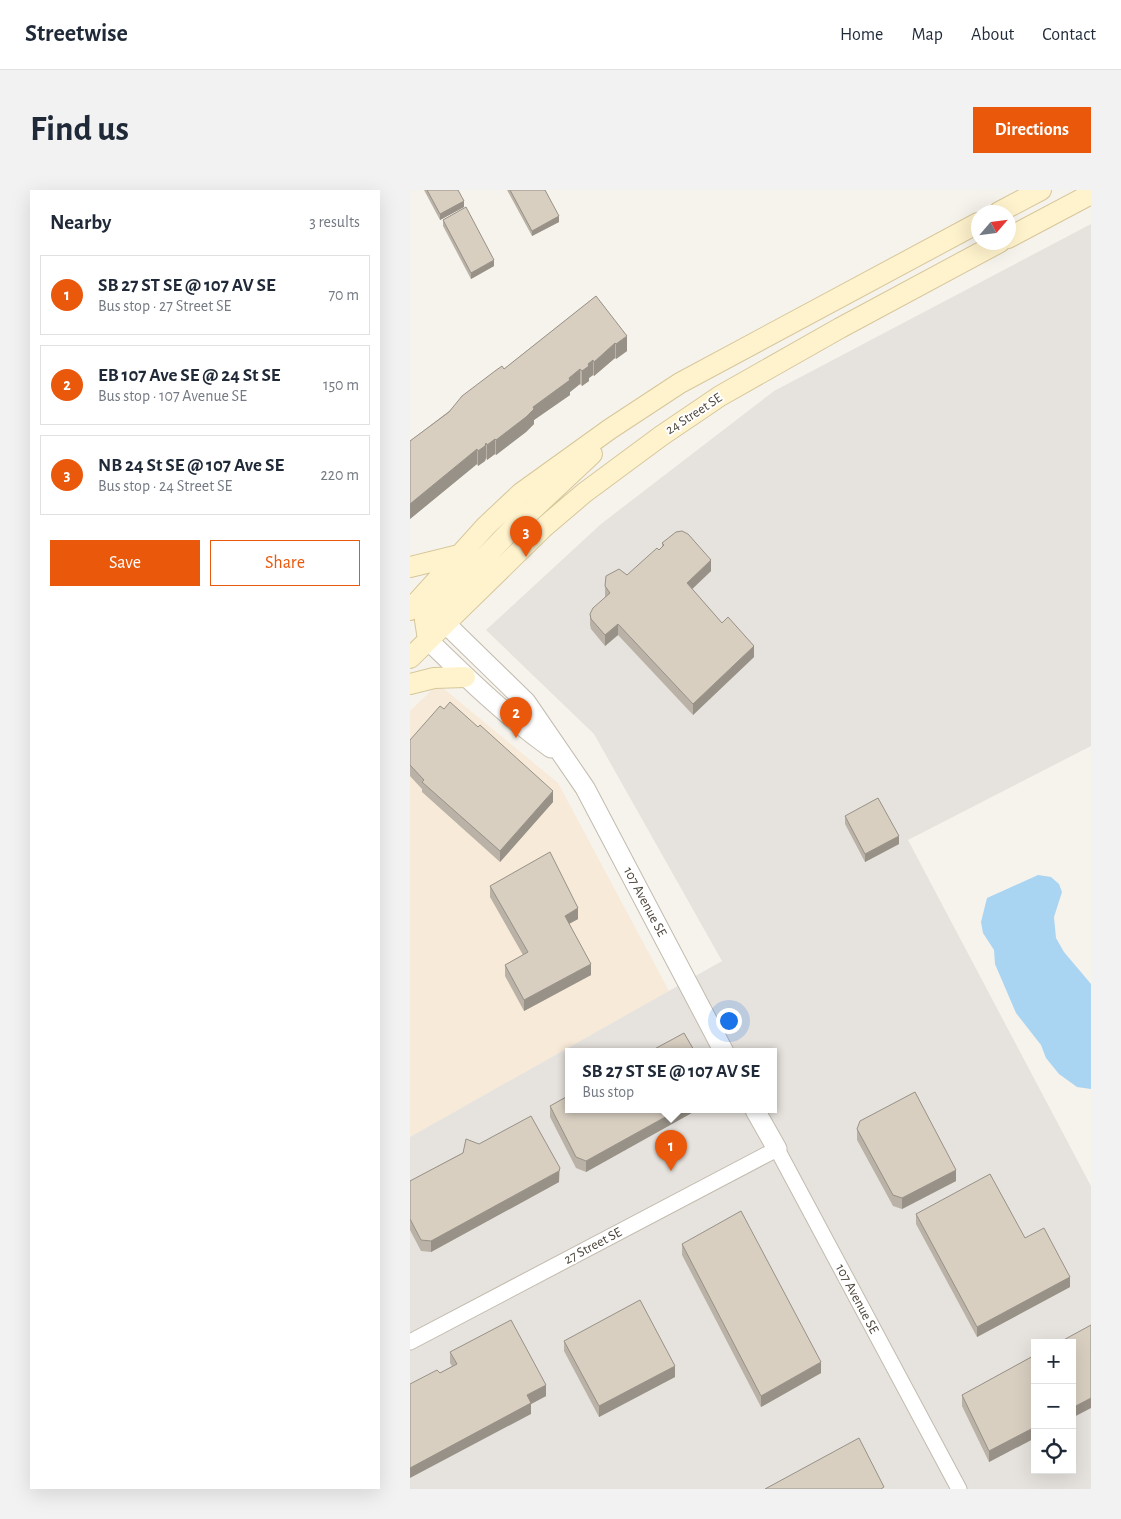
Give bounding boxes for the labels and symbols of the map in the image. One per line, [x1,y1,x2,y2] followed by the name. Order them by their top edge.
[971,205,1016,250] north arrow
[663,391,725,437] street label: 24 Street SE
[510,516,542,557] pin: 3
[500,697,532,738] pin: 2
[621,865,669,939] street label: 107 Avenue SE
[716,1008,742,1034] your location
[655,1130,687,1171] pin: 1
[562,1225,624,1267] street label: 27 Street SE
[833,1262,881,1336] street label: 107 Avenue SE

